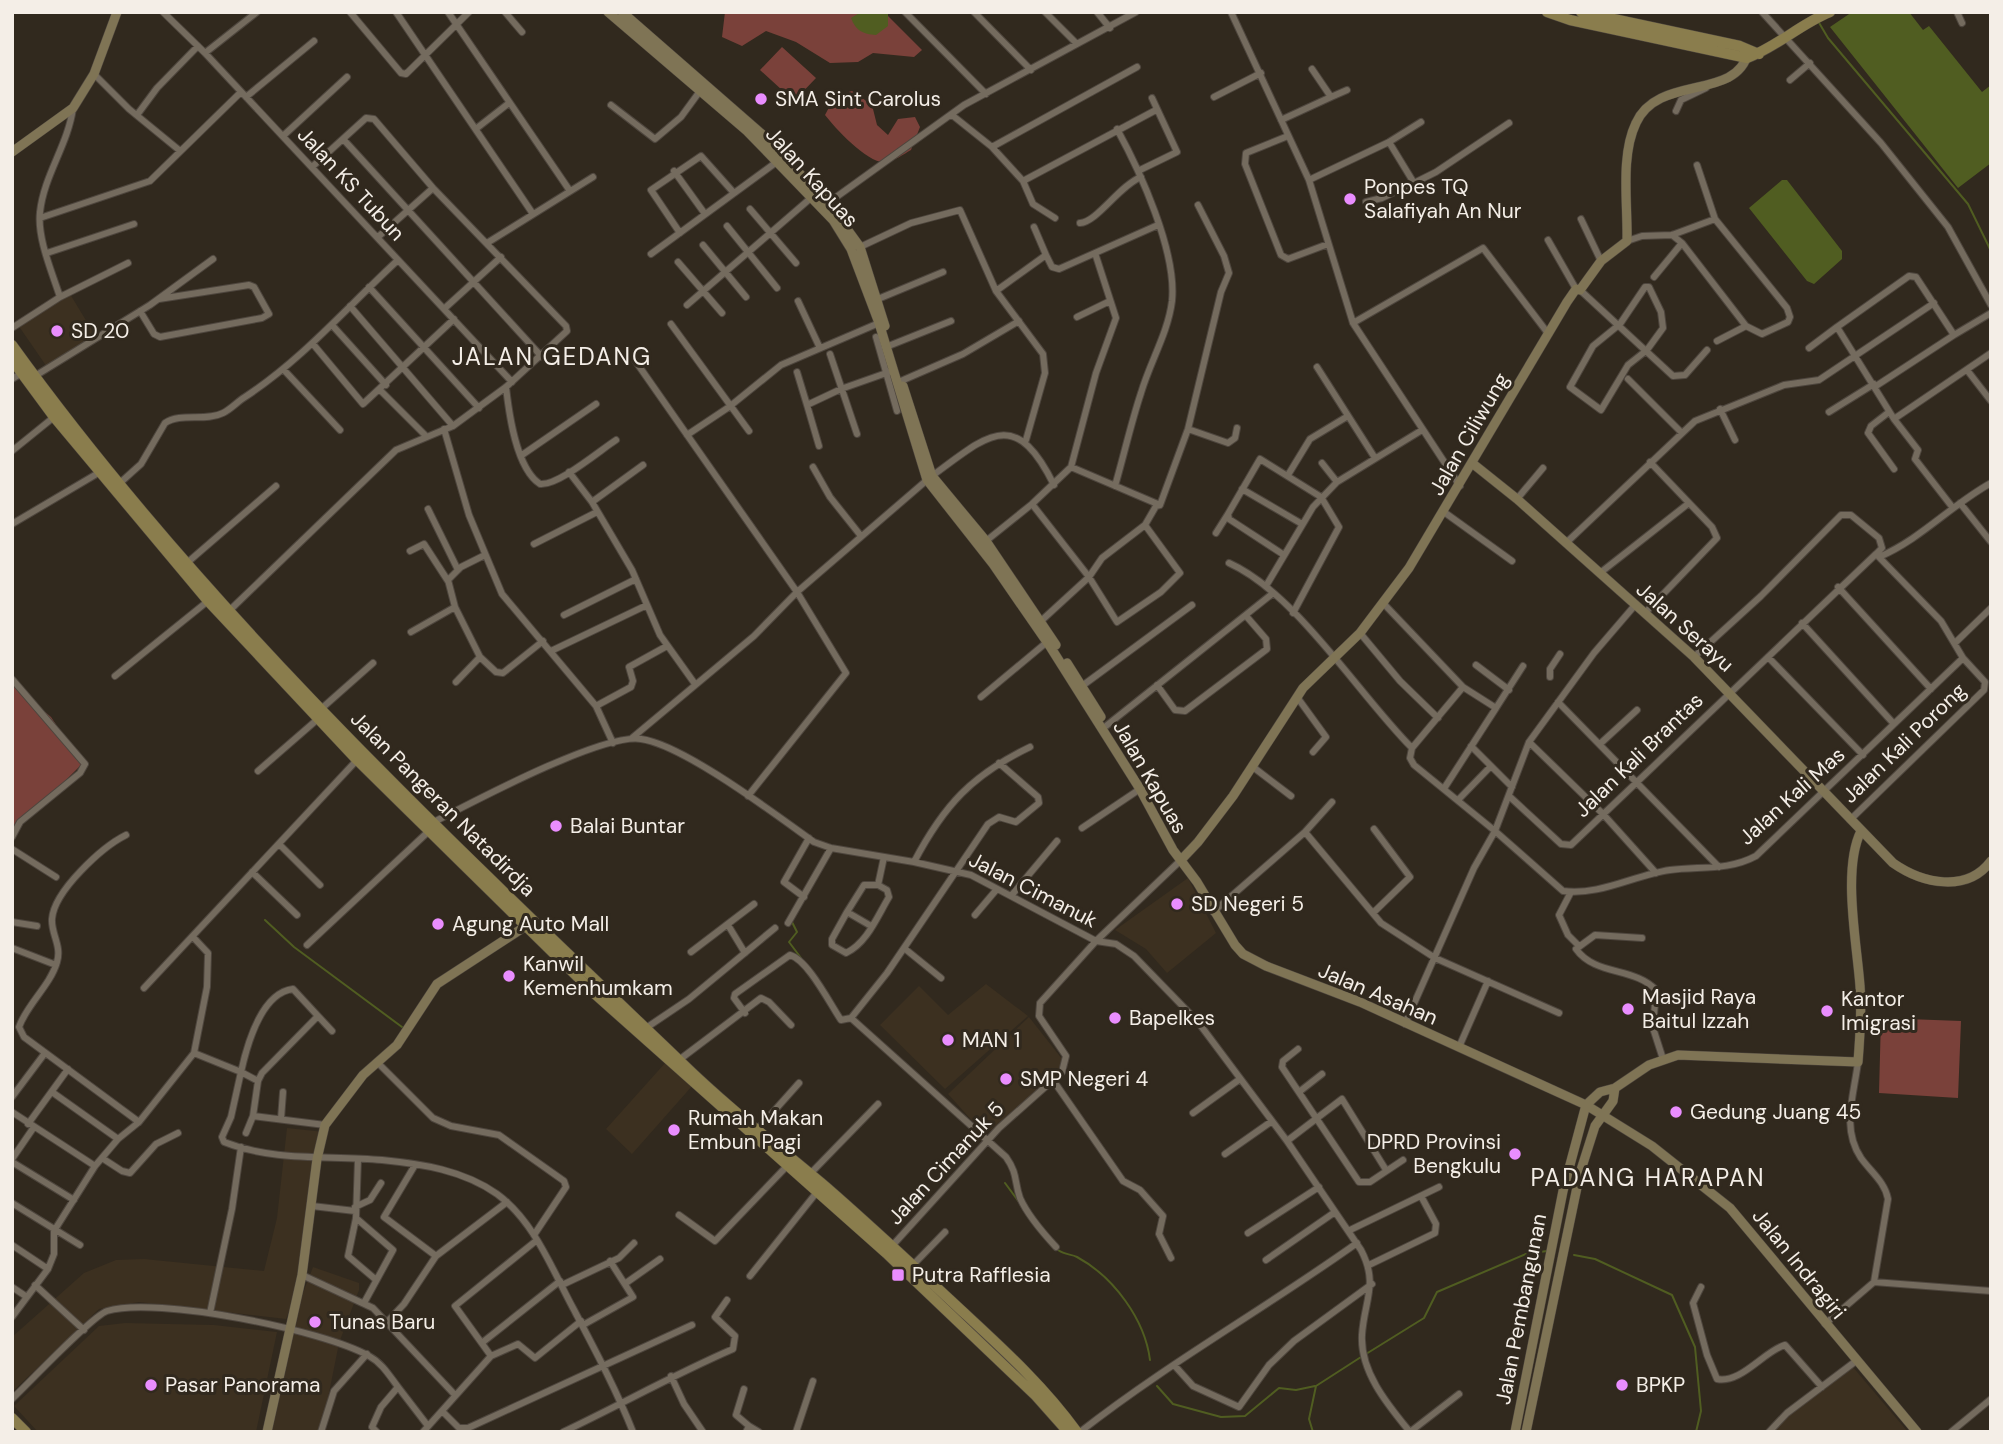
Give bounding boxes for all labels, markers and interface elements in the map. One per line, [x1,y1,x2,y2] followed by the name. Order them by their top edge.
[775,85,941,113] place label: SMA Sint Carolus
[753,91,769,107] marker: SMA Sint Carolus
[291,121,411,247] street label: Jalan KS Tubun
[759,121,865,233] street label: Jalan Kapuas
[1364,173,1522,225] place label: Ponpes TQ Salafiyah An Nur
[1342,191,1358,207] marker: Ponpes TQ Salafiyah An Nur
[71,317,129,345] place label: SD 20
[49,323,65,339] marker: SD 20
[452,341,652,372] district label: JALAN GEDANG
[1423,367,1516,500] street label: Jalan Ciliwung
[1630,576,1740,678] street label: Jalan Serayu
[1836,677,1972,809] street label: Jalan Kali Porong
[1569,686,1709,824] street label: Jalan Kali Brantas
[344,705,542,903] street label: Jalan Pangeran Natadirdja
[1106,715,1194,839] street label: Jalan Kapuas
[1733,741,1851,851] street label: Jalan Kali Mas
[570,812,685,840] place label: Balai Buntar
[548,818,564,834] marker: Balai Buntar
[964,846,1102,935] street label: Jalan Cimanuk
[1191,890,1304,918] place label: SD Negeri 5
[1169,896,1185,912] marker: SD Negeri 5
[452,910,609,938] place label: Agung Auto Mall
[430,916,446,932] marker: Agung Auto Mall
[523,950,673,1002] place label: Kanwil Kemenhumkam
[1314,956,1442,1032] street label: Jalan Asahan
[501,968,517,984] marker: Kanwil Kemenhumkam
[1642,983,1756,1035] place label: Masjid Raya Baitul Izzah
[1841,985,1916,1037] place label: Kantor Imigrasi
[1620,1001,1636,1017] marker: Masjid Raya Baitul Izzah
[1819,1003,1835,1019] marker: Kantor Imigrasi
[1129,1004,1215,1032] place label: Bapelkes
[1107,1010,1123,1026] marker: Bapelkes
[962,1026,1020,1054] place label: MAN 1
[940,1032,956,1048] marker: MAN 1
[1020,1065,1149,1093] place label: SMP Negeri 4
[998,1071,1014,1087] marker: SMP Negeri 4
[882,1095,1010,1231] street label: Jalan Cimanuk 5
[1690,1098,1861,1126] place label: Gedung Juang 45
[688,1104,823,1156] place label: Rumah Makan Embun Pagi
[1668,1104,1684,1120] marker: Gedung Juang 45
[666,1122,682,1138] marker: Rumah Makan Embun Pagi
[1367,1128,1501,1180] place label: DPRD Provinsi Bengkulu
[1507,1146,1523,1162] marker: DPRD Provinsi Bengkulu
[1531,1162,1765,1193] district label: PADANG HARAPAN
[1746,1203,1852,1325] street label: Jalan Indragiri
[1489,1211,1553,1407] street label: Jalan Pembangunan
[912,1261,1051,1289] place label: Putra Rafflesia
[890,1267,906,1283] marker: Putra Rafflesia
[329,1308,435,1336] place label: Tunas Baru
[307,1314,323,1330] marker: Tunas Baru
[165,1371,320,1399] place label: Pasar Panorama
[1636,1371,1685,1399] place label: BPKP
[143,1377,159,1393] marker: Pasar Panorama
[1614,1377,1630,1393] marker: BPKP

